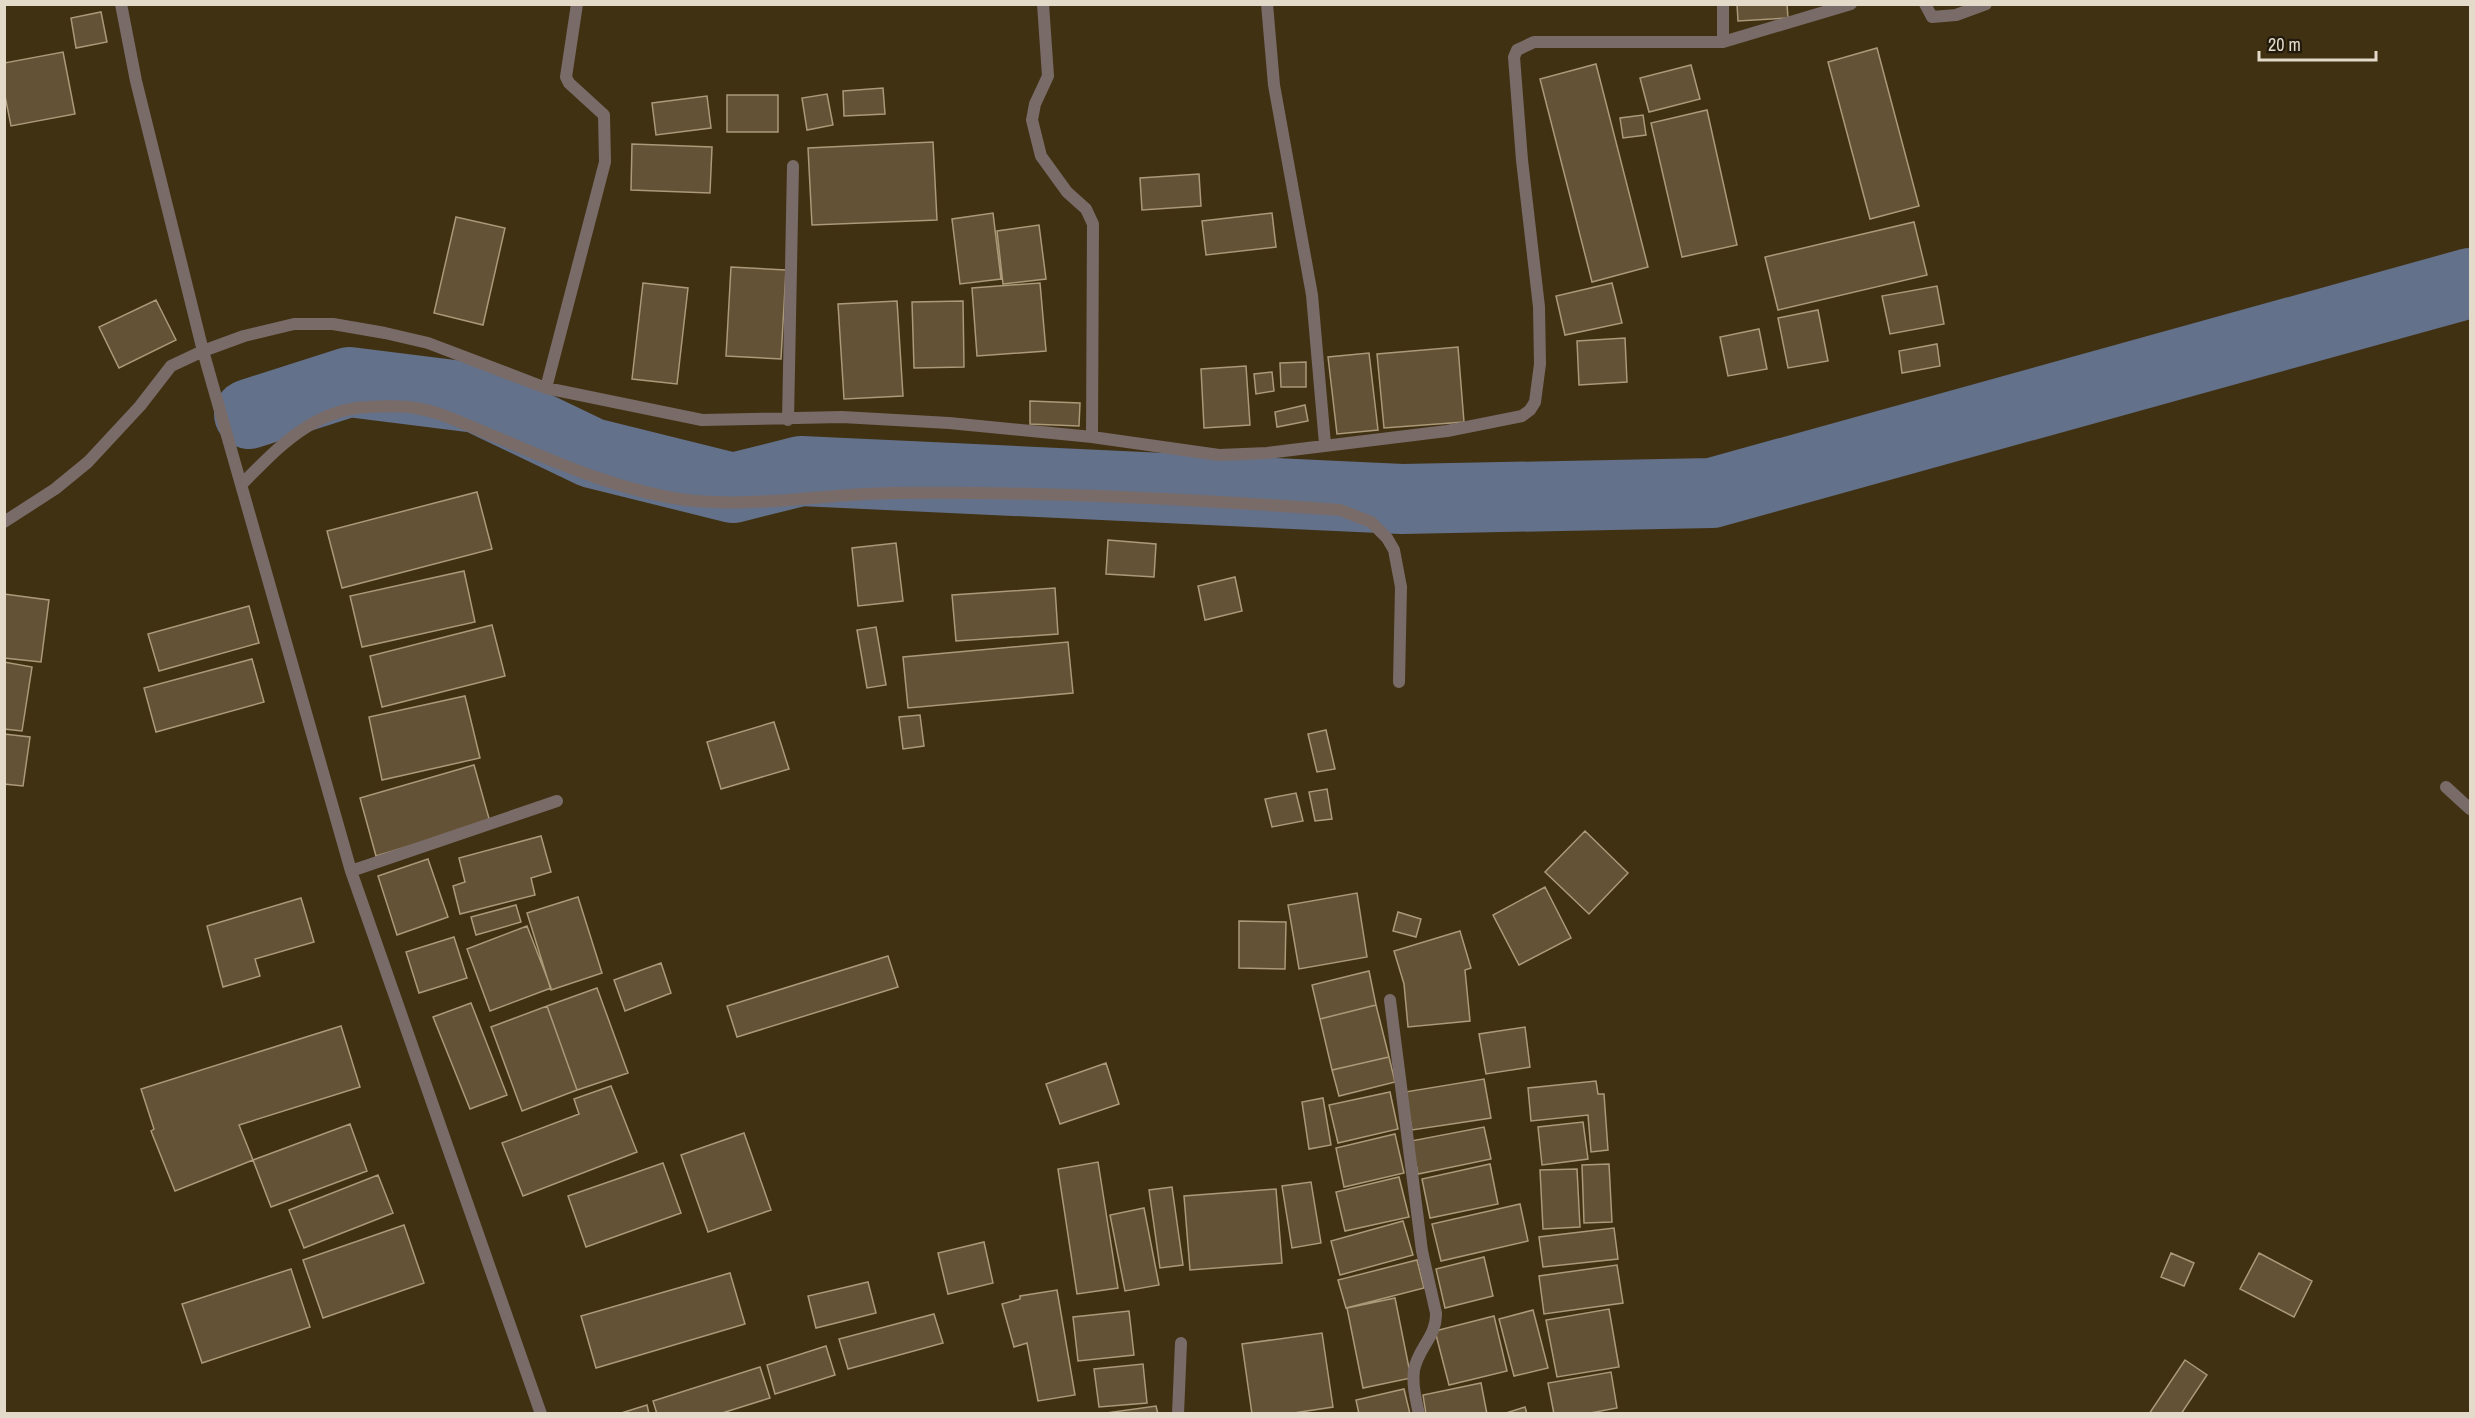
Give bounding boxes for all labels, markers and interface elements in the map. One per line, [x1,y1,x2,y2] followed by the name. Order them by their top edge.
[2259,24,2376,62] scale bar
[2268,32,2301,57] text: 20 m

